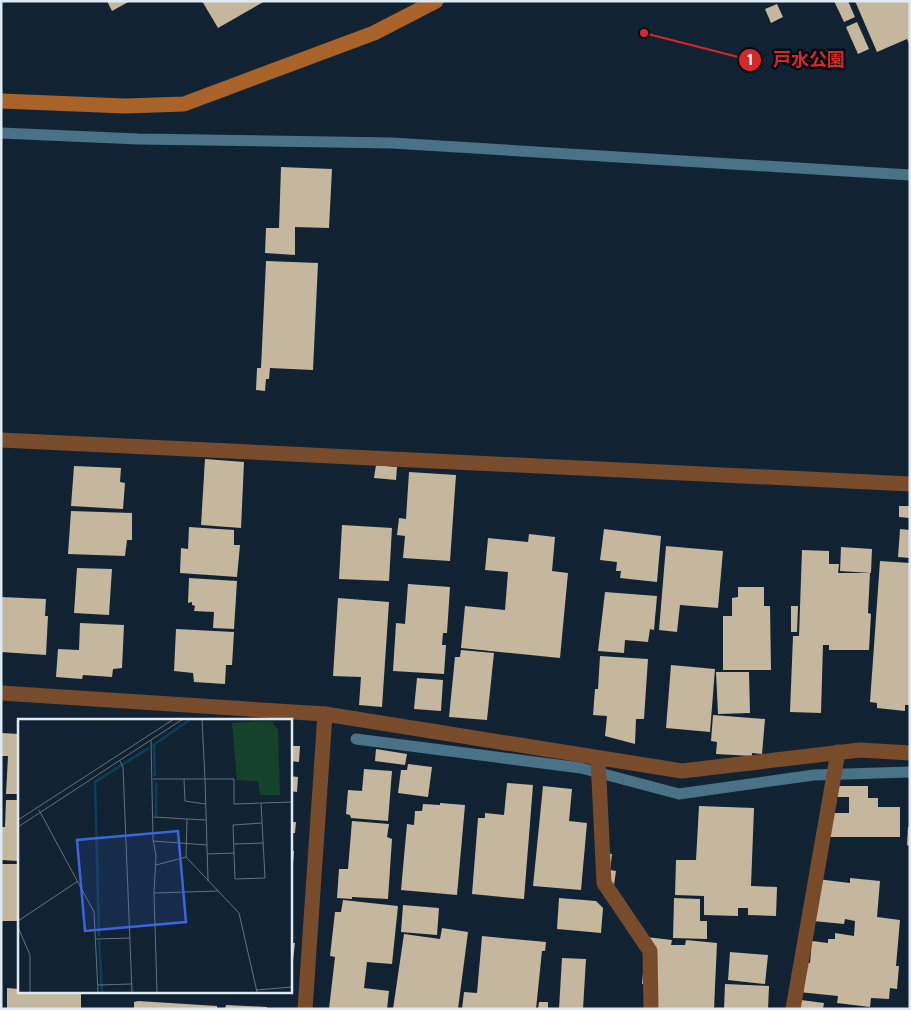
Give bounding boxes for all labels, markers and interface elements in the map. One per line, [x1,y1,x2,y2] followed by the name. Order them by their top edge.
[738,44,855,77] callout: 戸水公園
[773,48,845,72] text: 戸水公園
[747,50,753,70] text: 1
[18,719,291,992] inset map

